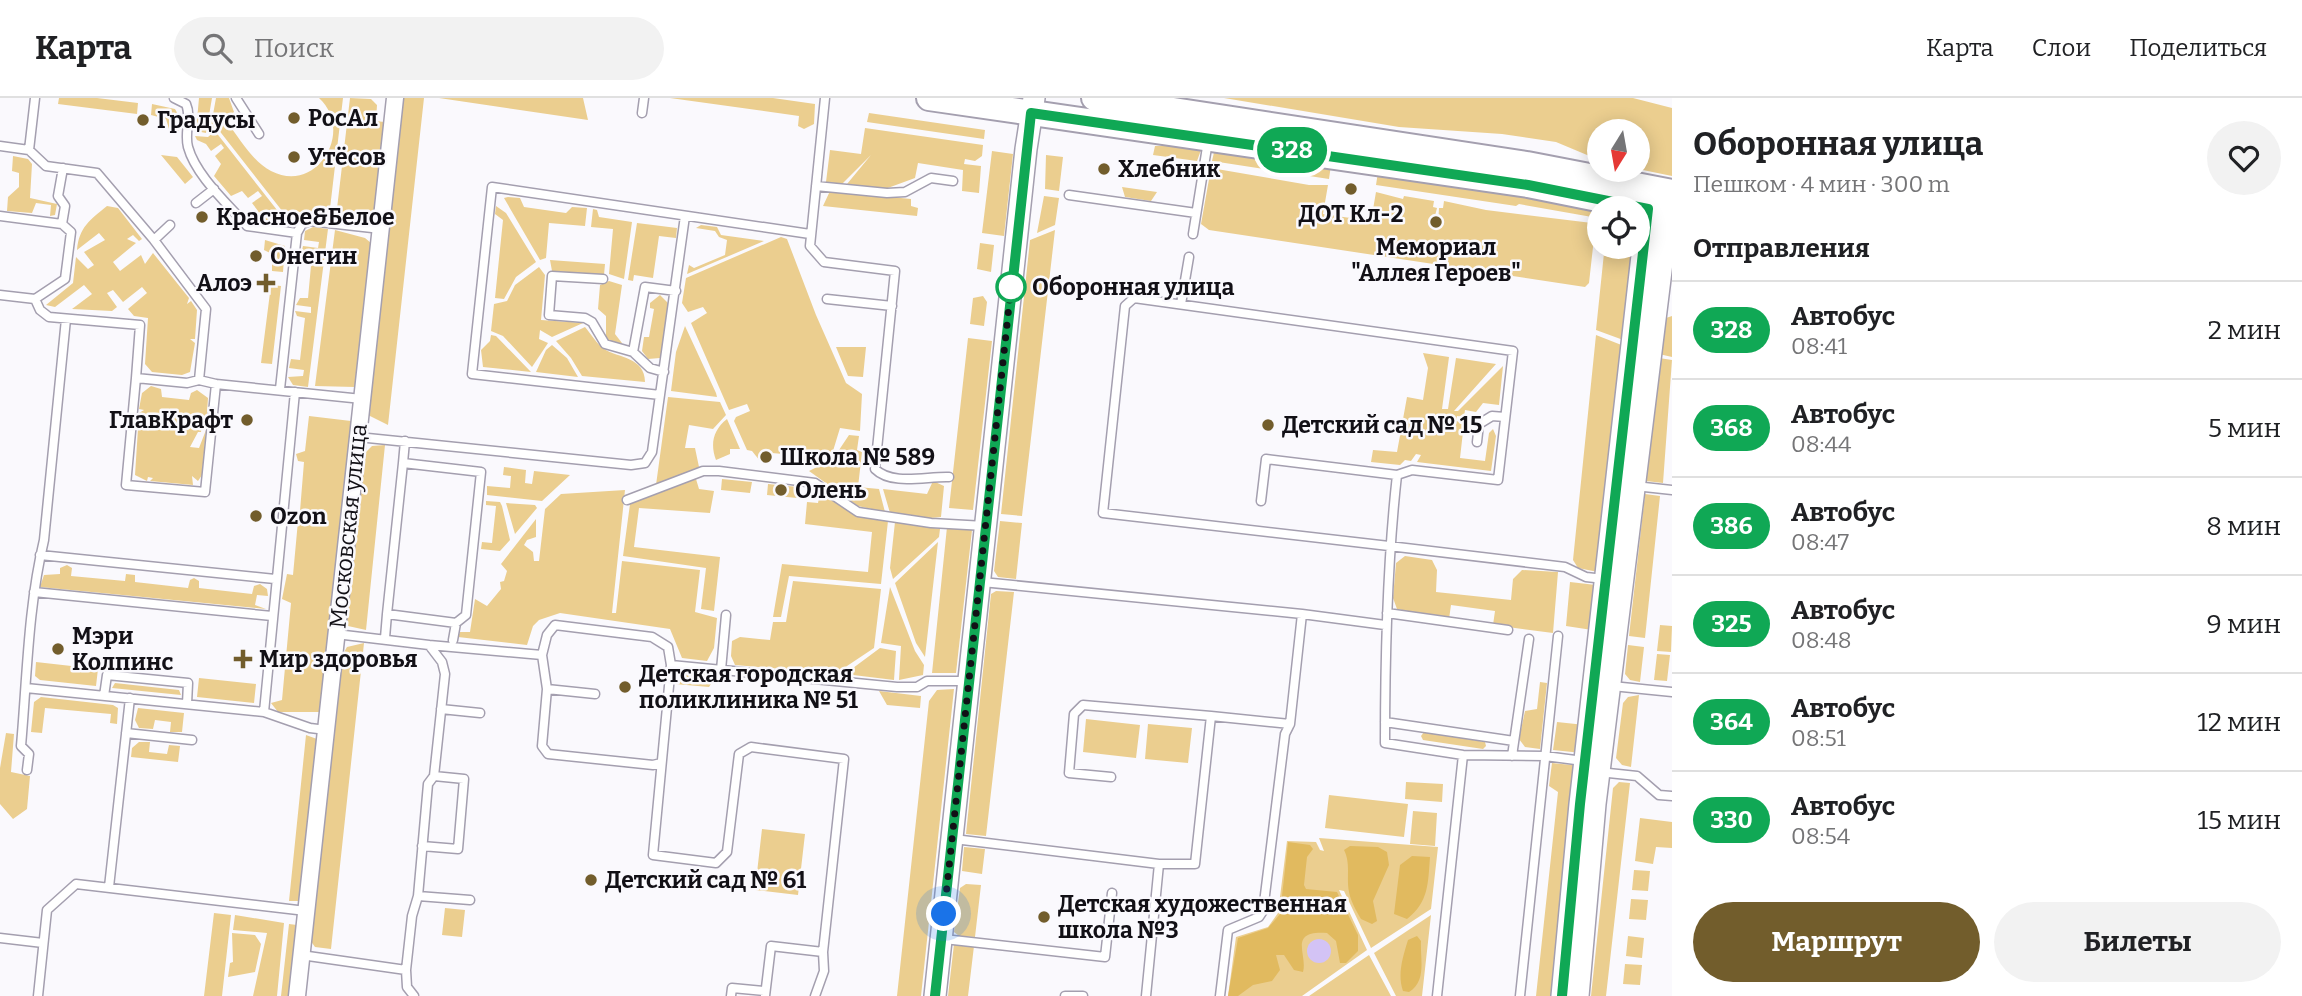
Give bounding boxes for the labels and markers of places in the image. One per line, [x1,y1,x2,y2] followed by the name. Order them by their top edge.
[308,104,378,132] place label: РосАл
[157,106,255,134] place label: Градусы
[286,110,302,126] marker: РосАл
[135,112,151,128] marker: Градусы
[308,143,386,171] place label: Утёсов
[286,149,302,165] marker: Утёсов
[1118,155,1220,183] place label: Хлебник
[1096,161,1112,177] marker: Хлебник
[1343,181,1359,197] marker: ДОТ Кл-2
[1299,200,1403,228] place label: ДОТ Кл-2
[216,203,395,231] place label: Красное&Белое
[194,209,210,225] marker: Красное&Белое
[1428,214,1444,230] marker: Мемориал "Аллея Героев"
[1351,233,1521,287] place label: Мемориал "Аллея Героев"
[270,242,357,270] place label: Онегин
[248,248,264,264] marker: Онегин
[196,269,252,297] place label: Алоэ
[996,272,1026,302] marker: Оборонная улица
[1032,273,1234,301] place label: Оборонная улица
[258,275,274,291] marker: Алоэ
[109,406,233,434] place label: ГлавКрафт
[1282,411,1482,439] place label: Детский сад № 15
[239,412,255,428] marker: ГлавКрафт
[1260,417,1276,433] marker: Детский сад № 15
[780,443,935,471] place label: Школа № 589
[758,449,774,465] marker: Школа № 589
[795,476,867,504] place label: Олень
[773,482,789,498] marker: Олень
[270,502,327,530] place label: Ozon
[248,508,264,524] marker: Ozon
[72,622,173,676] place label: Мэри Колпинс
[50,641,66,657] marker: Мэри Колпинс
[259,645,417,673] place label: Мир здоровья
[233,649,253,669] marker: Мир здоровья
[639,660,858,714] place label: Детская городская поликлиника № 51
[617,679,633,695] marker: Детская городская поликлиника № 51
[605,866,806,894] place label: Детский сад № 61
[583,872,599,888] marker: Детский сад № 61
[1058,890,1347,944] place label: Детская художественная школа №3
[1036,909,1052,925] marker: Детская художественная школа №3

